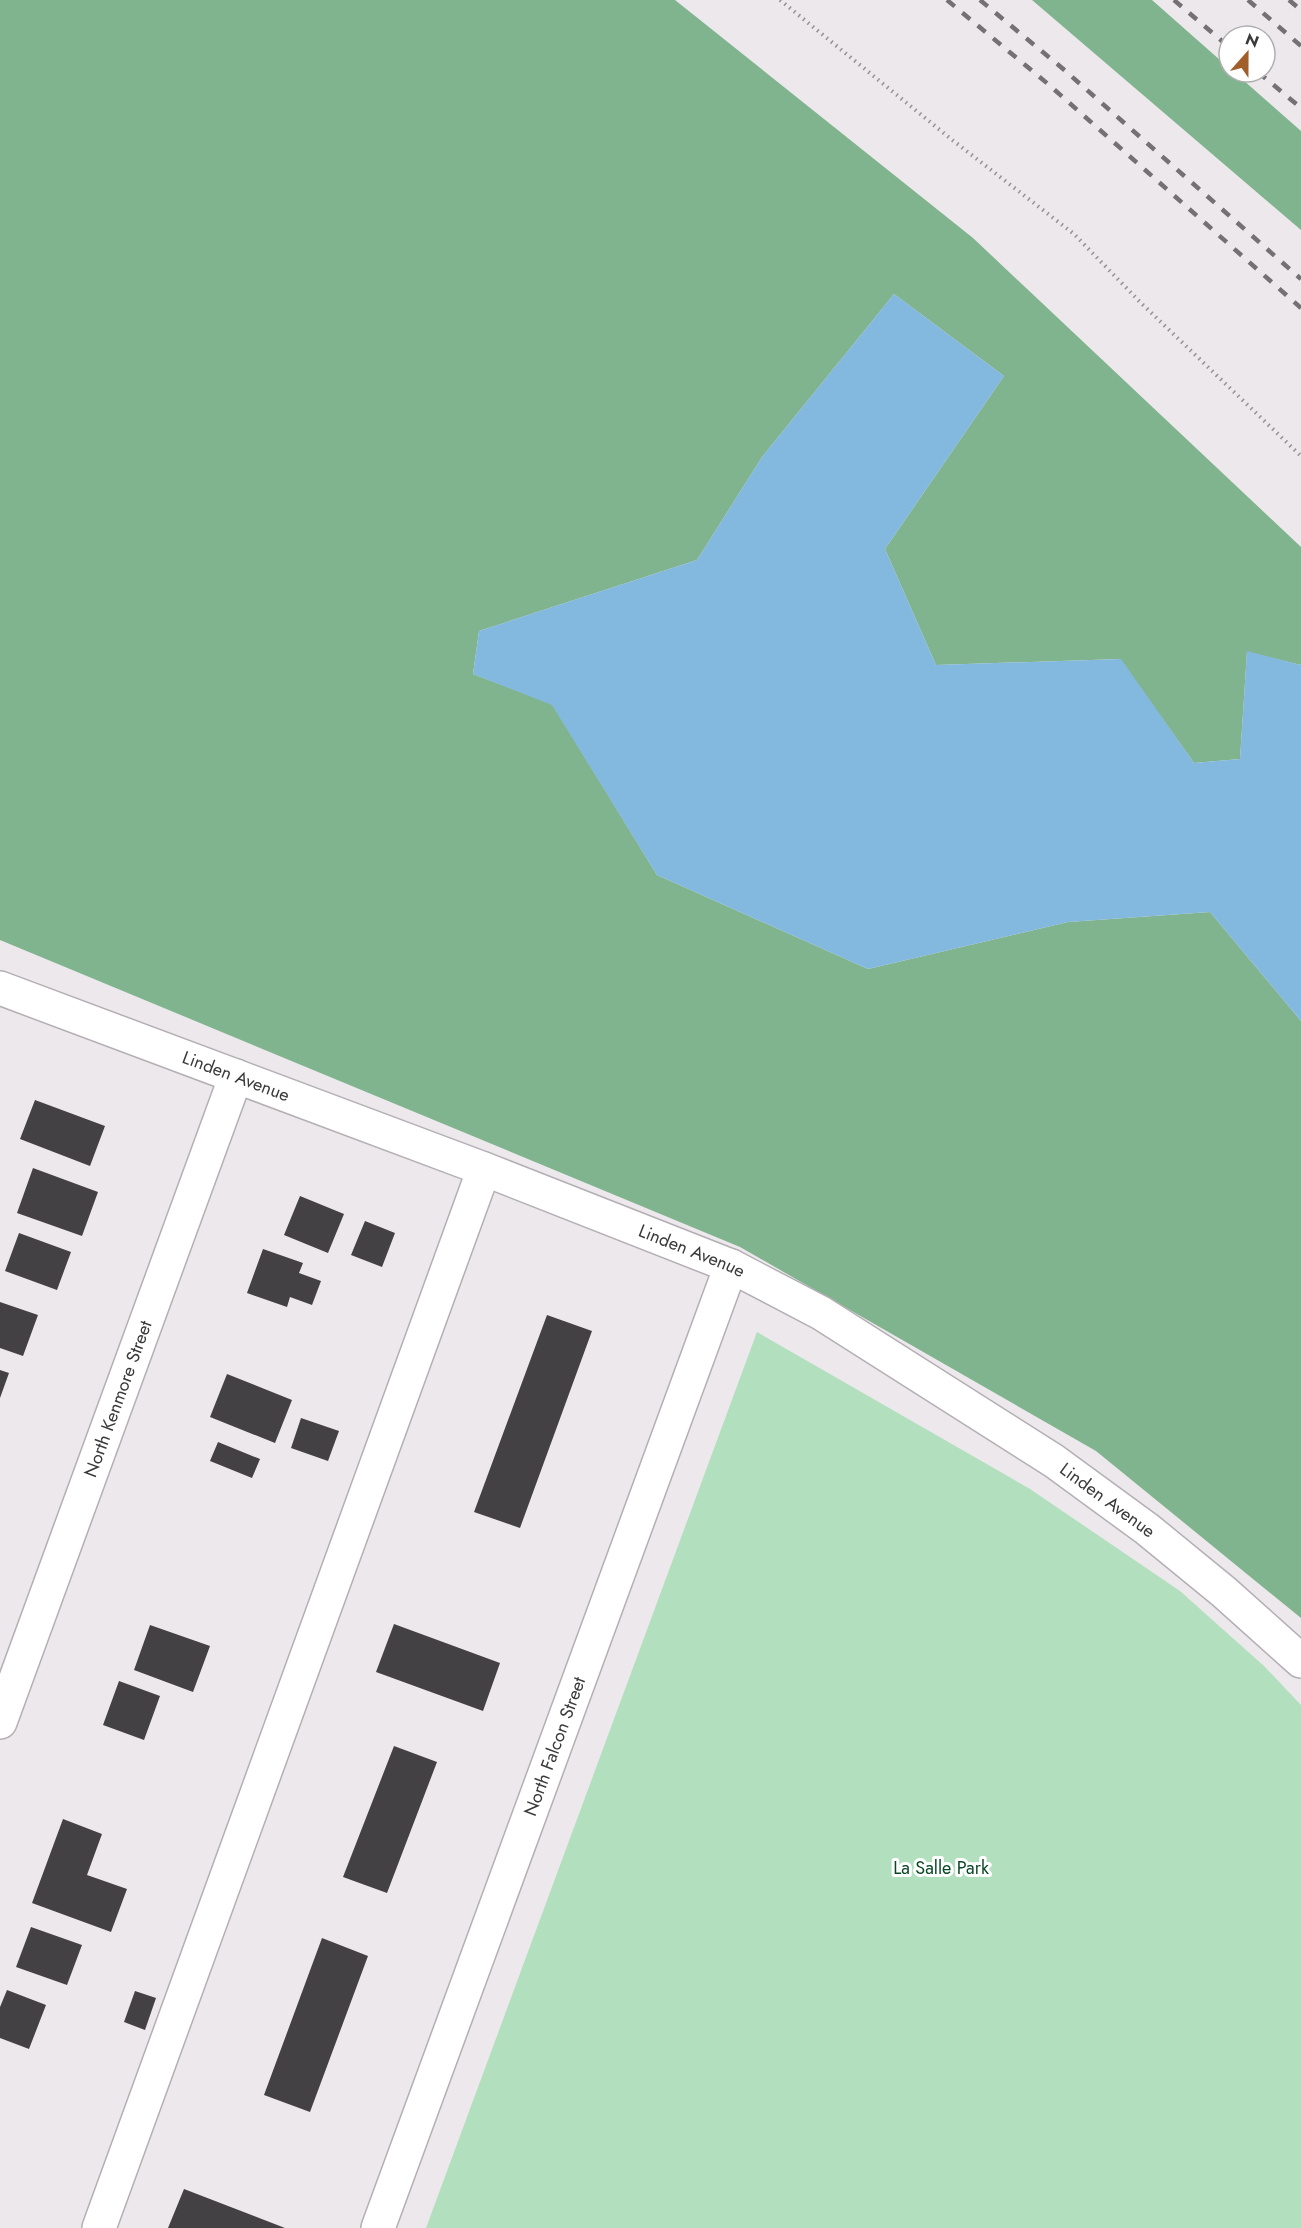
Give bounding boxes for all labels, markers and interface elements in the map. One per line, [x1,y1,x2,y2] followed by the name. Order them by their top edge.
[1217,24,1277,84] north arrow
[1242,27,1262,53] text: N
[179,1044,293,1108] street label: Linden Avenue
[635,1218,750,1284] street label: Linden Avenue
[78,1316,159,1481] street label: North Kenmore Street
[1054,1456,1161,1544] street label: Linden Avenue
[517,1672,592,1820] street label: North Falcon Street
[893,1855,989,1881] park label: La Salle Park

